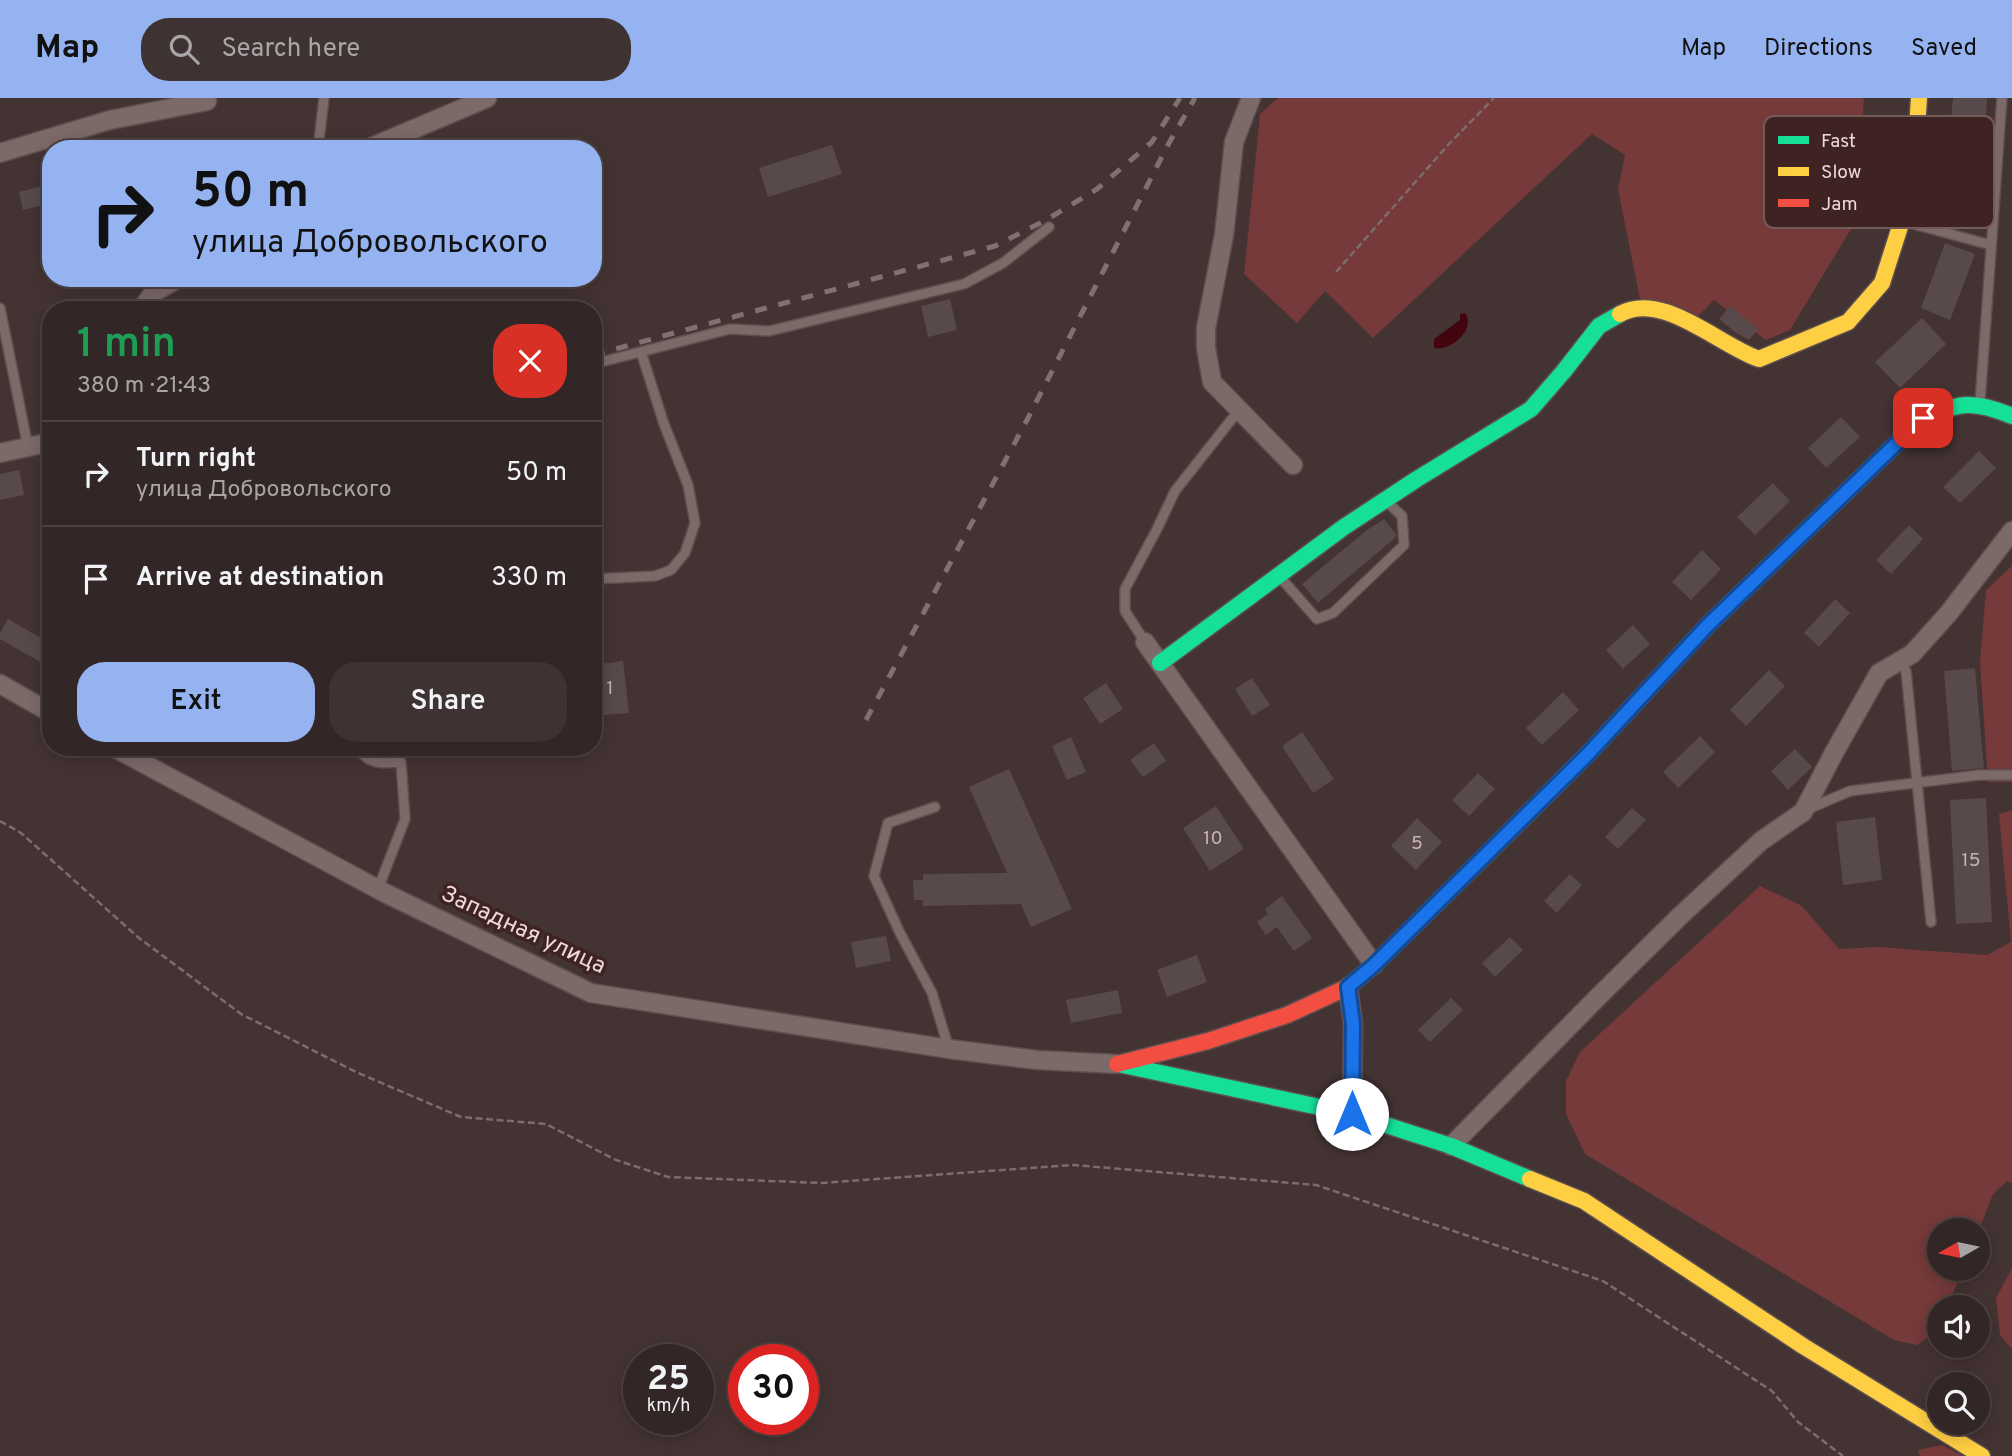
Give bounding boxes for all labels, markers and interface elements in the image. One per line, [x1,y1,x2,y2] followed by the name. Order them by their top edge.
[141,18,631,81] search box
[35,28,99,70] text: Map
[165,30,203,68] icon: search
[221,33,360,66] text: Search here
[1681,34,1726,64] text: Map
[1764,34,1873,64] text: Directions
[1911,34,1977,64] text: Saved
[1764,116,1994,228] legend
[1821,130,1856,154] text: Fast
[1821,161,1861,185] text: Slow
[192,163,309,225] text: 50 m
[77,168,168,259] icon: right
[1821,193,1858,217] text: Jam
[192,224,548,264] text: улица Добровольского
[77,319,176,372] text: 1 min
[493,324,567,398] button: close
[77,372,211,401] text: 380 m · 21:43
[1893,388,1953,448] pin
[1904,399,1942,437] icon: arrive
[136,443,256,476] text: Turn right
[77,455,115,493] icon: right
[506,457,567,490] text: 50 m
[136,476,392,505] text: улица Добровольского
[77,560,115,598] icon: arrive
[136,562,384,595] text: Arrive at destination
[491,562,567,595] text: 330 m
[77,662,315,742] button: Exit
[329,662,567,742] button: Share
[606,677,614,701] house number: 1
[1203,827,1223,851] house number: 10
[1411,832,1423,856] house number: 5
[1962,849,1980,873] house number: 15
[436,880,610,982] street label: Западная улица
[1315,1077,1389,1151] position arrow
[1927,1218,1990,1281] north arrow
[1927,1218,1990,1435] map controls
[1927,1295,1990,1358] button: sound
[728,1344,819,1435] speed limit sign: 30
[647,1358,690,1402] text: 25
[1927,1372,1990,1435] button: search
[647,1395,690,1418] text: km/h

